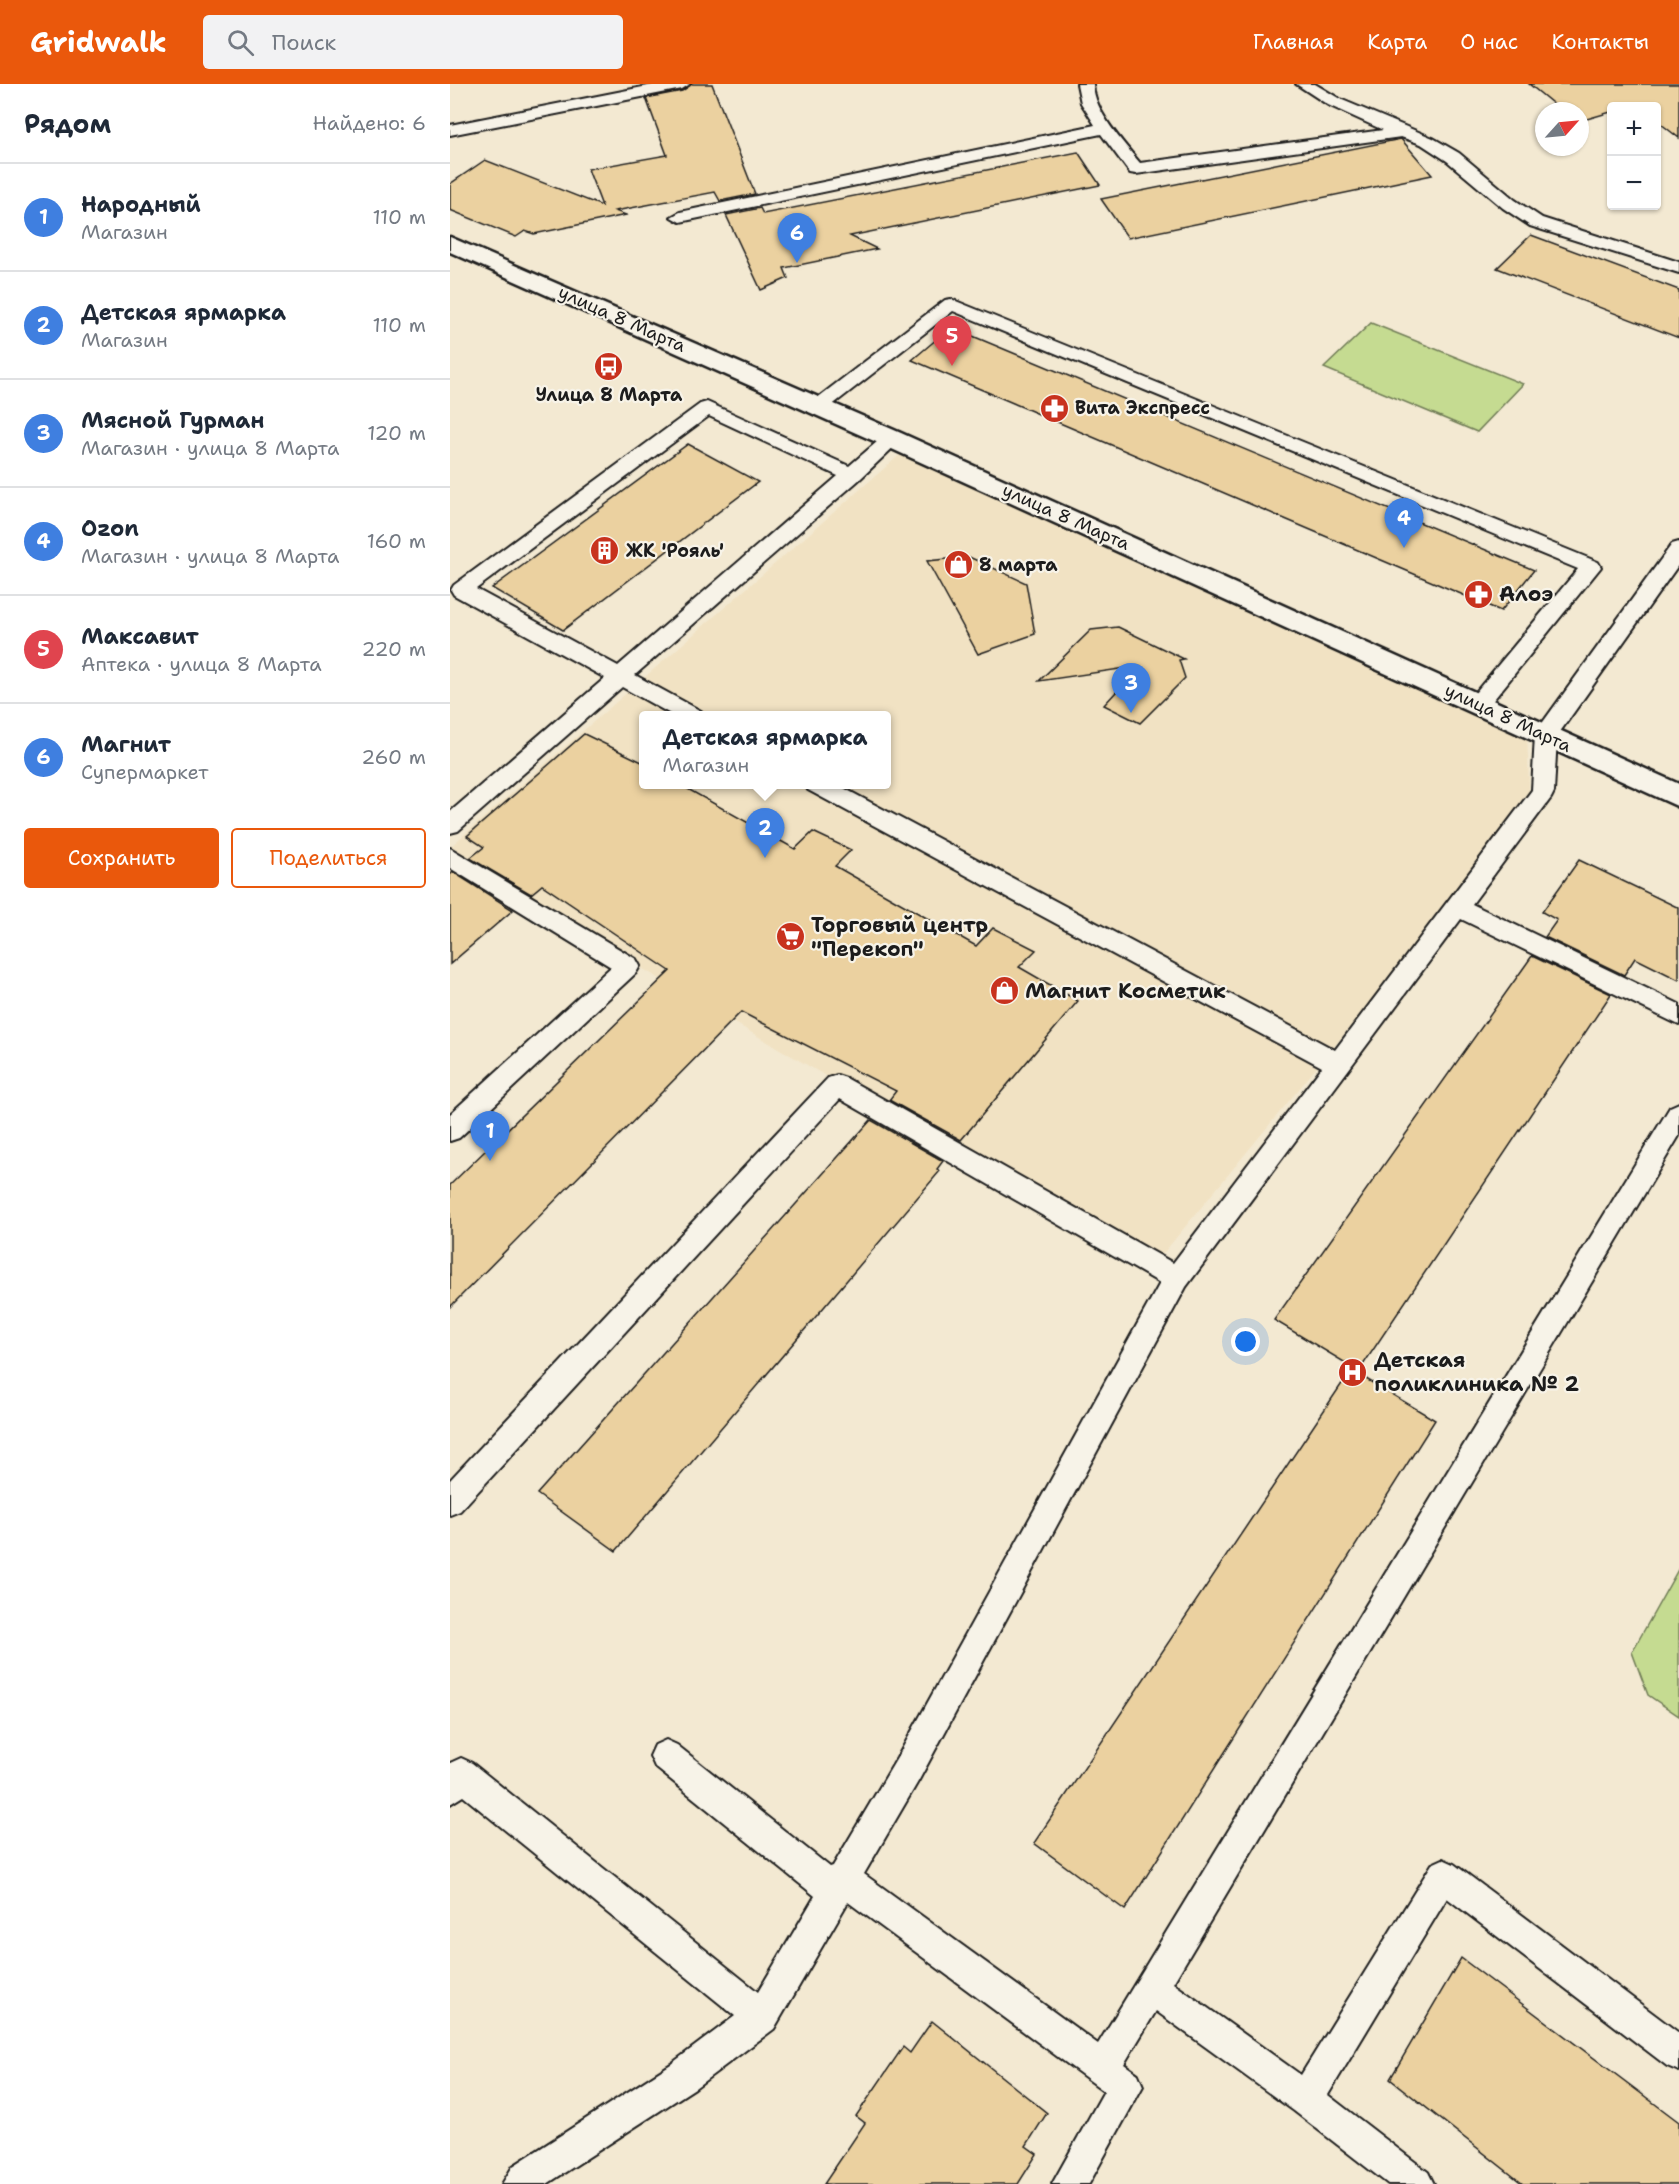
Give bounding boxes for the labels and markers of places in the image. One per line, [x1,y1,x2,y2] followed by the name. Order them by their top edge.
[778,214,816,263] pin: 6
[932,316,972,366] pin: 5
[593,350,625,382] bus stop icon: Улица 8 Марта
[536,383,683,407] place label: Улица 8 Марта
[1038,392,1070,424] pharmacy icon: Вита Экспресс
[1075,396,1210,420] place label: Вита Экспресс
[1384,498,1424,548] pin: 4
[589,535,621,567] building icon: ЖК 'Рояль'
[626,539,724,563] place label: ЖК 'Рояль'
[942,549,974,581] shop icon: 8 марта
[979,553,1058,577] place label: 8 марта
[1462,578,1494,610] pharmacy icon: Алоэ
[1499,580,1553,608] place label: Алоэ
[1112,664,1150,713] pin: 3
[746,808,784,858] pin: 2
[811,911,988,963] place label: Торговый центр "Перекоп"
[774,921,806,953] supermarket icon: Торговый центр "Перекоп"
[988,975,1020,1007] shop icon: Магнит Косметик
[1025,977,1226,1005] place label: Магнит Косметик
[470,1112,510,1161] pin: 1
[1374,1346,1580,1398] place label: Детская поликлиника № 2
[1337,1356,1369,1388] hospital icon: Детская поликлиника № 2

